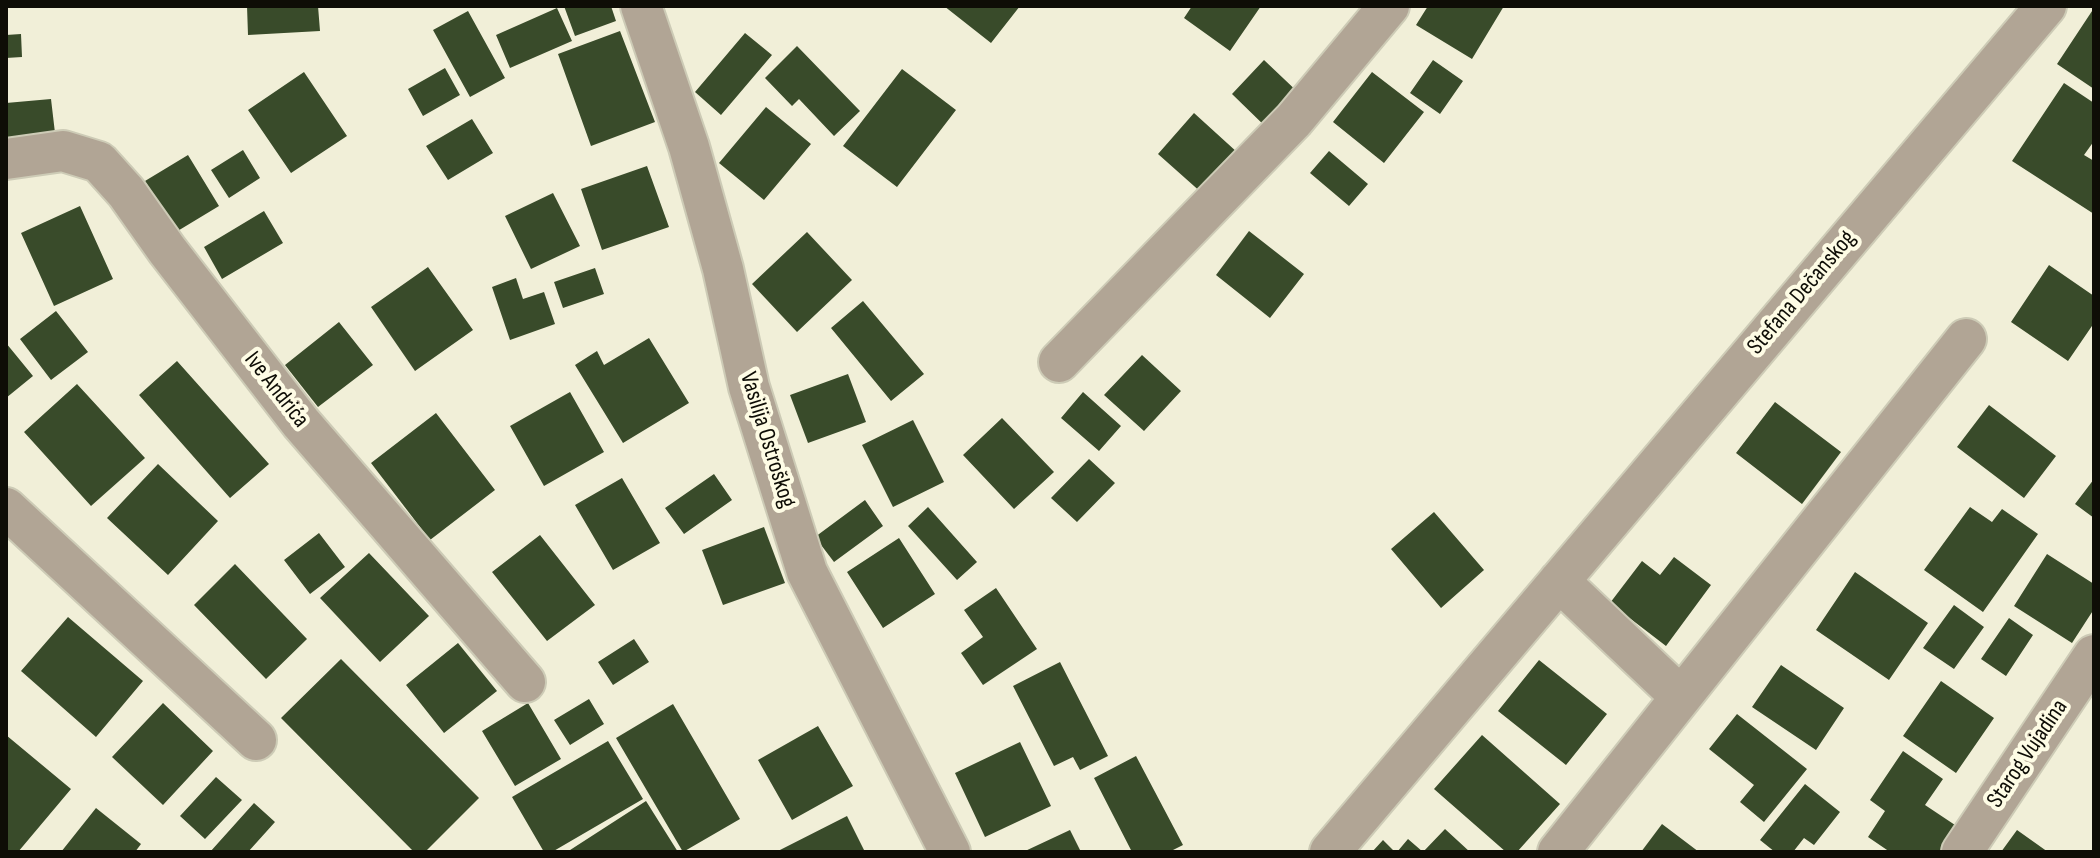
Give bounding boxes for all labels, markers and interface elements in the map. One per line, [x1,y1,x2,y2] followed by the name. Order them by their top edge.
[1742,225,1862,361] street label: Stefana Dečanskog
[237,346,315,434] street label: Ive Andrića
[733,369,801,511] street label: Vasilija Ostroškog
[1981,694,2075,814] street label: Starog Vujadina

